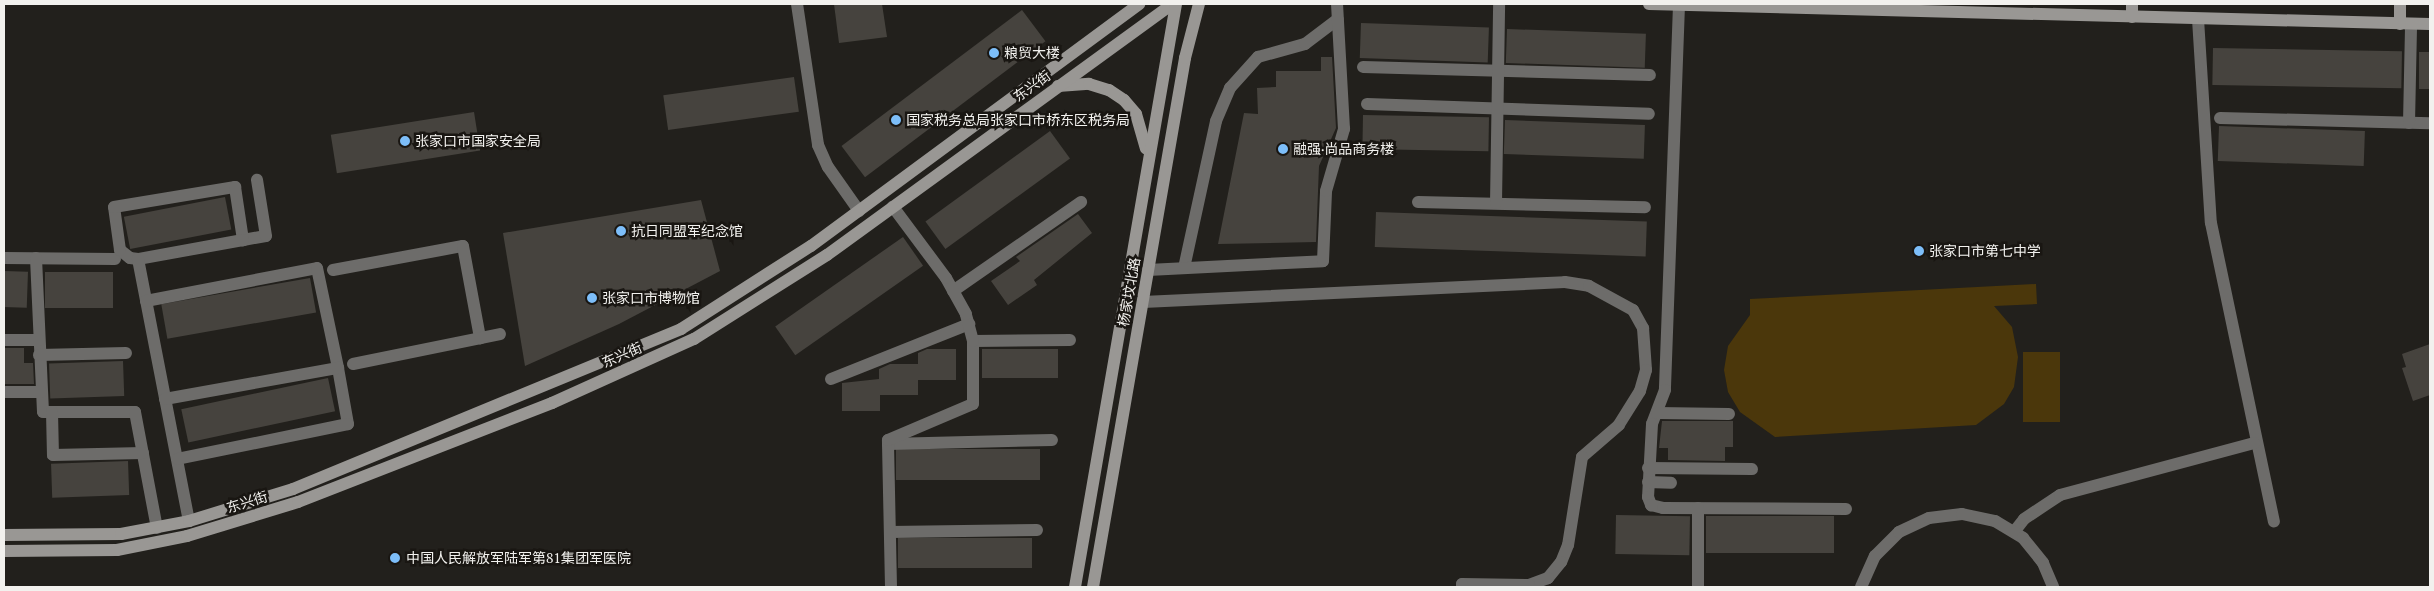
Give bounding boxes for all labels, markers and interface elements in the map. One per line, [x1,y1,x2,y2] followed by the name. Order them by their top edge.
[1004,45,1060,61] place label: 粮贸大楼
[988,47,1000,59] marker: 粮贸大楼
[1010,67,1054,105] street label: 东兴街
[906,112,1130,128] place label: 国家税务总局张家口市桥东区税务局
[890,114,902,126] marker: 国家税务总局张家口市桥东区税务局
[415,133,541,149] place label: 张家口市国家安全局
[399,135,411,147] marker: 张家口市国家安全局
[1293,141,1394,157] place label: 融强·尚品商务楼
[1277,143,1289,155] marker: 融强·尚品商务楼
[631,223,743,239] place label: 抗日同盟军纪念馆
[615,225,627,237] marker: 抗日同盟军纪念馆
[1929,243,2041,259] place label: 张家口市第七中学
[1913,245,1925,257] marker: 张家口市第七中学
[1115,256,1143,328] street label: 杨家坟北路
[602,290,700,306] place label: 张家口市博物馆
[586,292,598,304] marker: 张家口市博物馆
[599,339,645,371] street label: 东兴街
[224,488,270,516] street label: 东兴街
[406,550,631,566] place label: 中国人民解放军陆军第81集团军医院
[388,551,402,565] marker: 中国人民解放军陆军第81集团军医院

